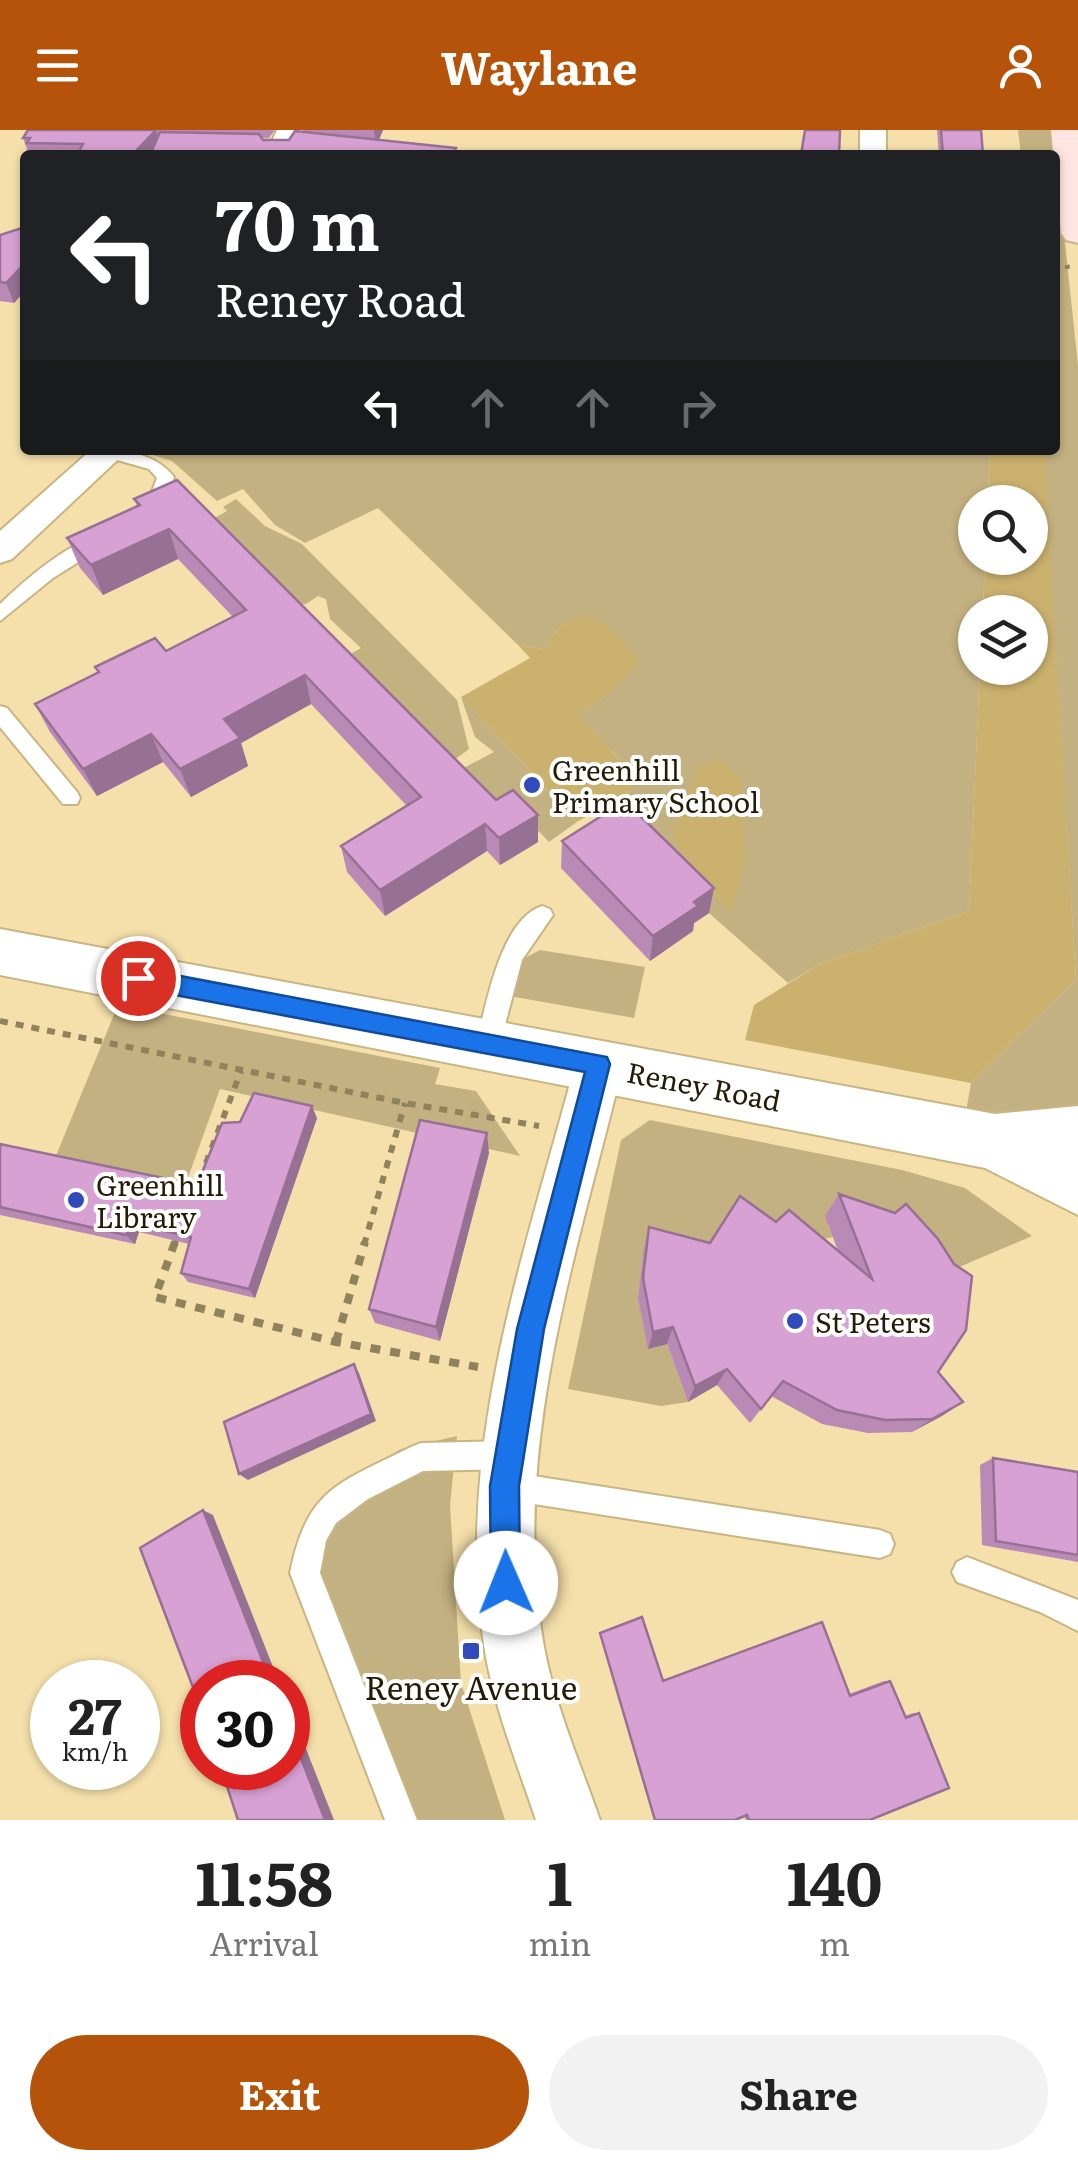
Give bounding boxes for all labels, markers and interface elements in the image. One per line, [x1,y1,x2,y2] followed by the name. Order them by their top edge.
[441,32,637,99] text: Waylane
[30,38,85,93] icon: menu
[993,38,1048,93] icon: person
[215,169,380,273] text: 70 m
[50,190,180,320] icon: left
[215,264,465,331] text: Reney Road
[355,380,410,435] icon: left
[460,380,515,435] icon: ahead
[565,380,620,435] icon: ahead
[670,380,725,435] icon: right
[958,485,1048,685] map controls
[958,485,1048,575] button: search
[958,595,1048,685] button: layers
[552,748,759,822] place label: Greenhill Primary School
[521,774,543,796] marker: Greenhill Primary School
[96,936,181,1021] pin
[111,951,166,1006] icon: arrive
[623,1050,785,1120] street label: Reney Road
[96,1163,224,1237] place label: Greenhill Library
[65,1189,87,1211] marker: Greenhill Library
[815,1300,931,1342] place label: St Peters
[784,1310,806,1332] marker: St Peters
[454,1531,558,1635] position arrow
[460,1640,482,1662] marker: Reney Avenue
[180,1660,310,1790] speed limit sign: 30
[365,1662,577,1710] place label: Reney Avenue
[68,1676,122,1750] text: 27
[62,1732,128,1769] text: km/h
[195,1835,333,1924] text: 11:58
[547,1835,572,1924] text: 1
[787,1835,882,1924] text: 140
[210,1918,319,1966] text: Arrival
[528,1918,591,1966] text: min
[819,1918,850,1966] text: m
[30,2035,529,2150] button: Exit
[549,2035,1048,2150] button: Share

